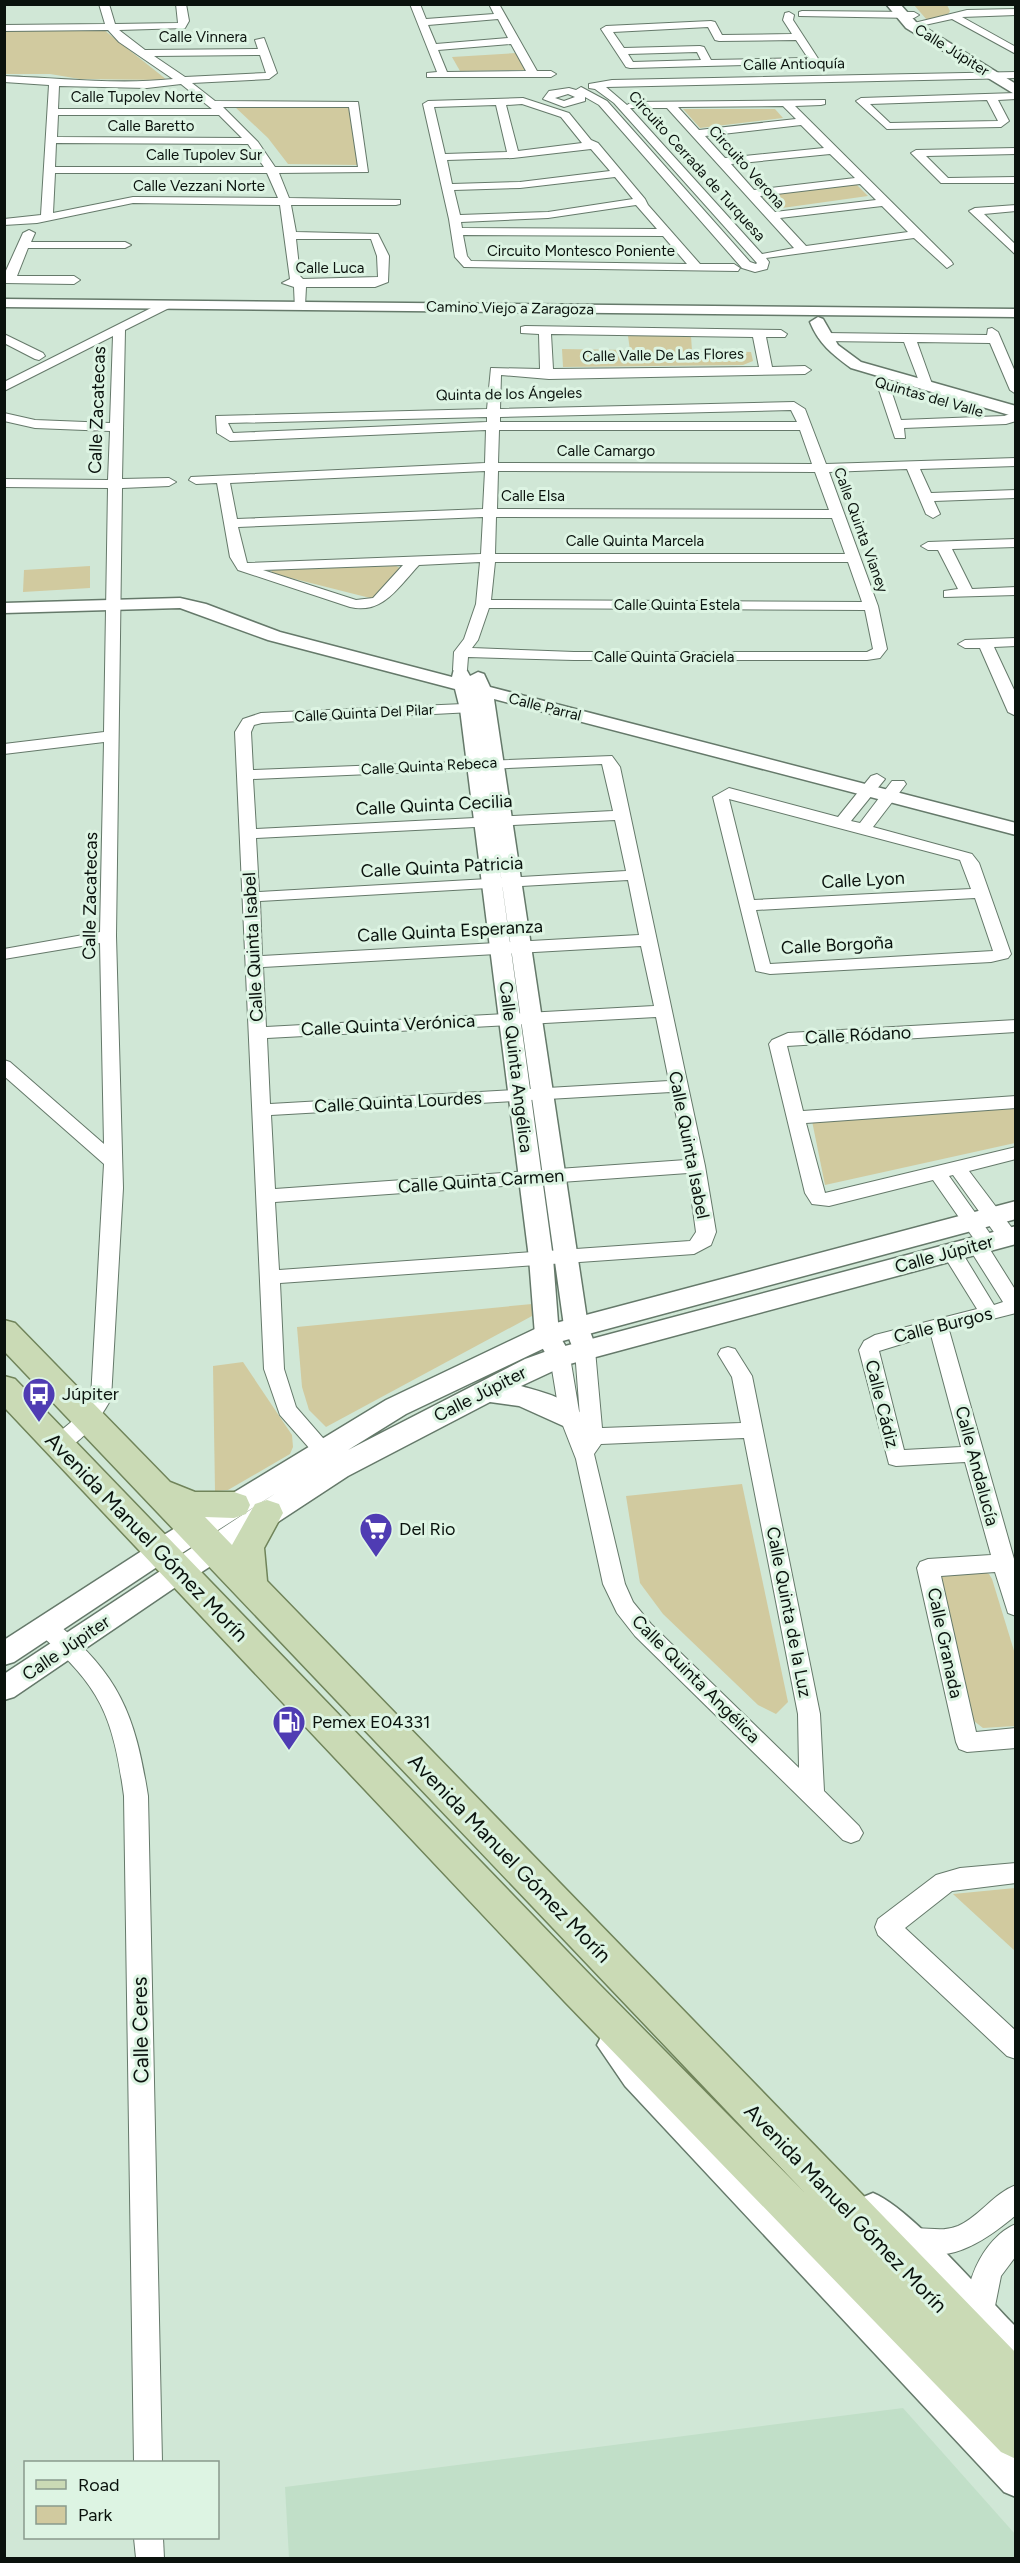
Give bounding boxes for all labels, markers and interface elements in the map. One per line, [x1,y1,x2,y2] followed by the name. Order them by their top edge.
[911,20,993,80] street label: Calle Júpiter
[159,28,247,46] street label: Calle Vinnera
[743,54,845,74] street label: Calle Antioquía
[625,87,769,245] street label: Circuito Cerrada de Turquesa
[71,88,203,106] street label: Calle Tupolev Norte
[107,117,195,135] street label: Calle Baretto
[705,122,789,212] street label: Circuito Verona
[146,146,262,164] street label: Calle Tupolev Sur
[133,177,265,195] street label: Calle Vezzani Norte
[487,242,675,260] street label: Circuito Montesco Poniente
[296,259,364,277] street label: Calle Luca
[426,298,594,318] street label: Camino Viejo a Zaragoza
[582,345,744,365] street label: Calle Valle De Las Flores
[84,346,110,474] street label: Calle Zacatecas
[873,373,985,421] street label: Quintas del Valle
[436,384,582,404] street label: Quinta de los Ángeles
[557,442,656,460] street label: Calle Camargo
[830,465,892,595] street label: Calle Quinta Vianey
[501,487,565,505] street label: Calle Elsa
[566,532,704,550] street label: Calle Quinta Marcela
[614,596,740,614] street label: Calle Quinta Estela
[594,648,734,666] street label: Calle Quinta Graciela
[507,689,583,725] street label: Calle Parral
[294,700,434,726] street label: Calle Quinta Del Pilar
[361,753,497,779] street label: Calle Quinta Rebeca
[355,790,513,820] street label: Calle Quinta Cecilia
[78,832,102,960] street label: Calle Zacatecas
[360,852,524,882] street label: Calle Quinta Patricia
[821,867,905,893] street label: Calle Lyon
[238,872,268,1022] street label: Calle Quinta Isabel
[357,915,543,947] street label: Calle Quinta Esperanza
[780,931,894,959] street label: Calle Borgoña
[495,980,537,1154] street label: Calle Quinta Angélica
[300,1009,476,1041] street label: Calle Quinta Verónica
[804,1021,912,1049] street label: Calle Ródano
[664,1069,714,1221] street label: Calle Quinta Isabel
[314,1087,482,1117] street label: Calle Quinta Lourdes
[397,1164,565,1198] street label: Calle Quinta Carmen
[892,1230,996,1278] street label: Calle Júpiter
[891,1302,995,1348] street label: Calle Burgos
[860,1358,904,1451] street label: Calle Cádiz
[430,1361,530,1427] street label: Calle Júpiter
[21,1376,57,1423] bus stop icon: Júpiter
[62,1383,119,1405] place label: Júpiter
[950,1404,1004,1528] street label: Calle Andalucía
[41,1427,253,1647] street label: Avenida Manuel Gómez Morín
[358,1511,394,1558] supermarket icon: Del Rio
[399,1518,456,1540] place label: Del Rio
[762,1525,816,1700] street label: Calle Quinta de la Luz
[923,1586,967,1700] street label: Calle Granada
[627,1610,765,1748] street label: Calle Quinta Angélica
[18,1611,114,1685] street label: Calle Júpiter
[271,1704,307,1751] fuel station icon: Pemex E04331
[312,1711,431,1733] place label: Pemex E04331
[404,1748,616,1968] street label: Avenida Manuel Gómez Morín
[127,1976,153,2084] street label: Calle Ceres
[740,2098,952,2318] street label: Avenida Manuel Gómez Morín
[24,2461,219,2539] legend
[78,2474,119,2496] text: Road
[78,2504,113,2526] text: Park

